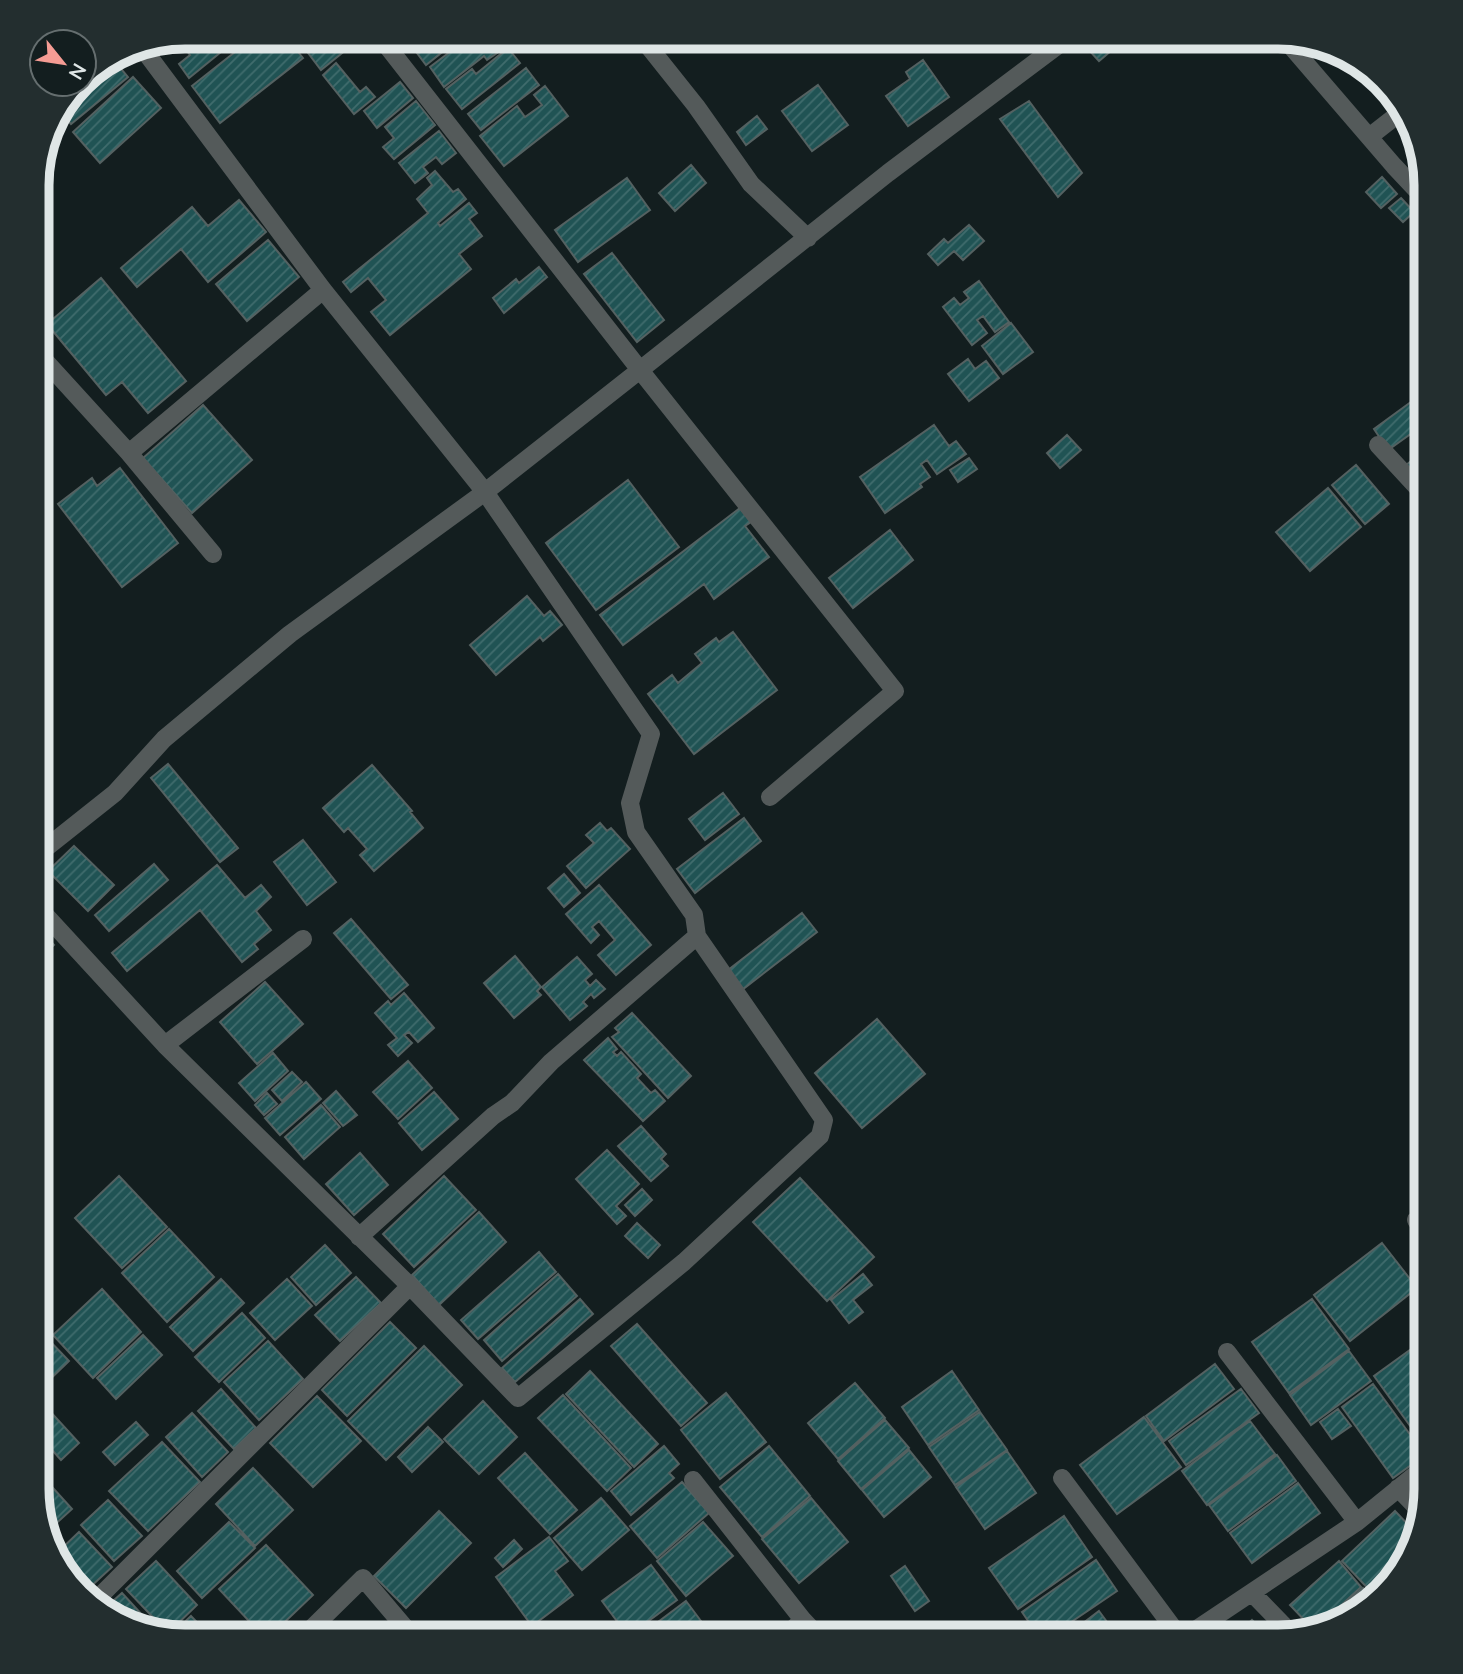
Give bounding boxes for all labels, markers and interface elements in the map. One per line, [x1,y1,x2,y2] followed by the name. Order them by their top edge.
[28,28,98,98] north arrow
[65,60,92,84] text: N

